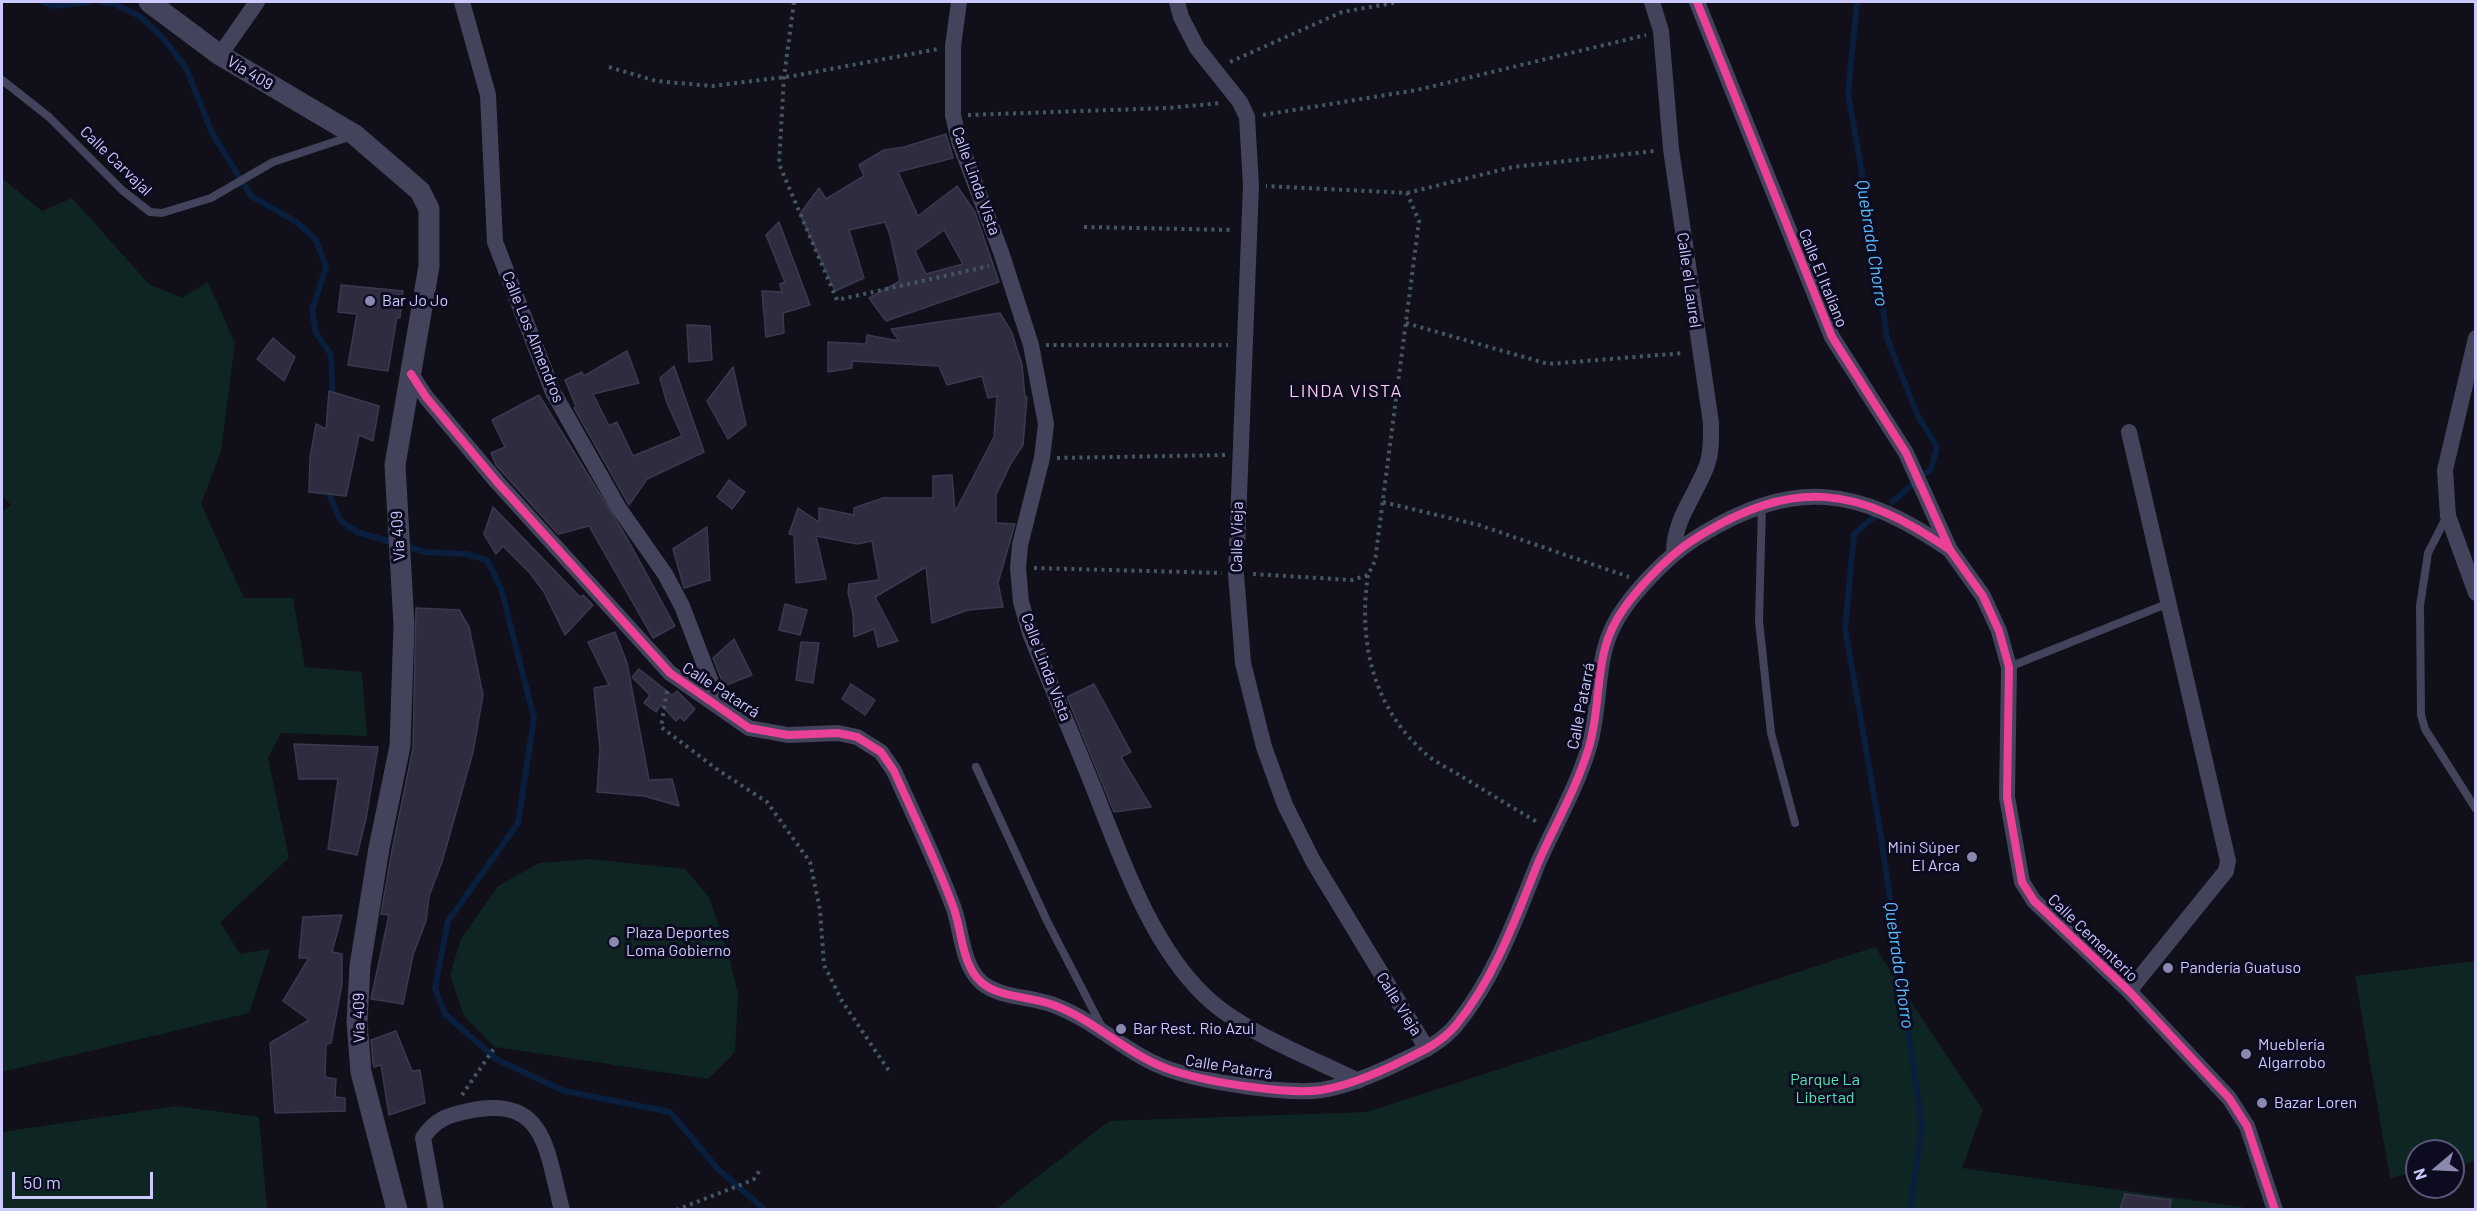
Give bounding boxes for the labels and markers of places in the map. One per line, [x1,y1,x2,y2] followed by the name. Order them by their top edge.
[382,291,448,311] place label: Bar Jo Jo
[363,294,377,308] marker: Bar Jo Jo
[1888,838,1960,876] place label: Mini Súper El Arca
[1965,850,1979,864] marker: Mini Súper El Arca
[626,923,731,961] place label: Plaza Deportes Loma Gobierno
[607,935,621,949] marker: Plaza Deportes Loma Gobierno
[2180,958,2301,978] place label: Pandería Guatuso
[2161,961,2175,975] marker: Pandería Guatuso
[1133,1019,1254,1039] place label: Bar Rest. Rio Azul
[1114,1022,1128,1036] marker: Bar Rest. Rio Azul
[2258,1035,2326,1073] place label: Mueblería Algarrobo
[2239,1047,2253,1061] marker: Mueblería Algarrobo
[2274,1093,2357,1113] place label: Bazar Loren
[2255,1096,2269,1110] marker: Bazar Loren

